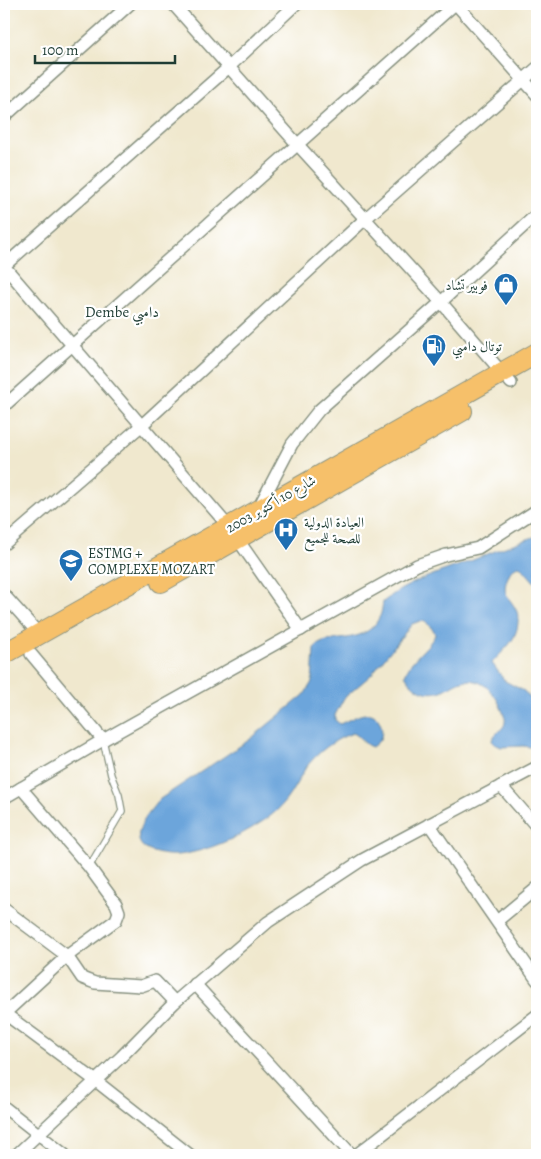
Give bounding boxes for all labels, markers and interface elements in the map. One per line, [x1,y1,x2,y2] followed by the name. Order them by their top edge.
[35,32,175,64] scale bar
[42,40,79,60] text: 100 m
[493,272,519,306] shop icon: فوبير تشاد
[445,276,488,295] place label: فوبير تشاد
[85,302,159,326] district label: Dembe دامبي
[421,333,447,367] fuel station icon: توتال دامبي
[452,337,502,359] place label: توتال دامبي
[222,470,320,539] street label: شارع 10 أكتوبر 2003
[304,513,364,552] place label: العيادة الدولية للصحة للجميع
[273,517,299,551] hospital icon: العيادة الدولية للصحة للجميع
[88,544,215,579] place label: ESTMG + COMPLEXE MOZART
[58,548,84,582] school or university icon: ESTMG + COMPLEXE MOZART

